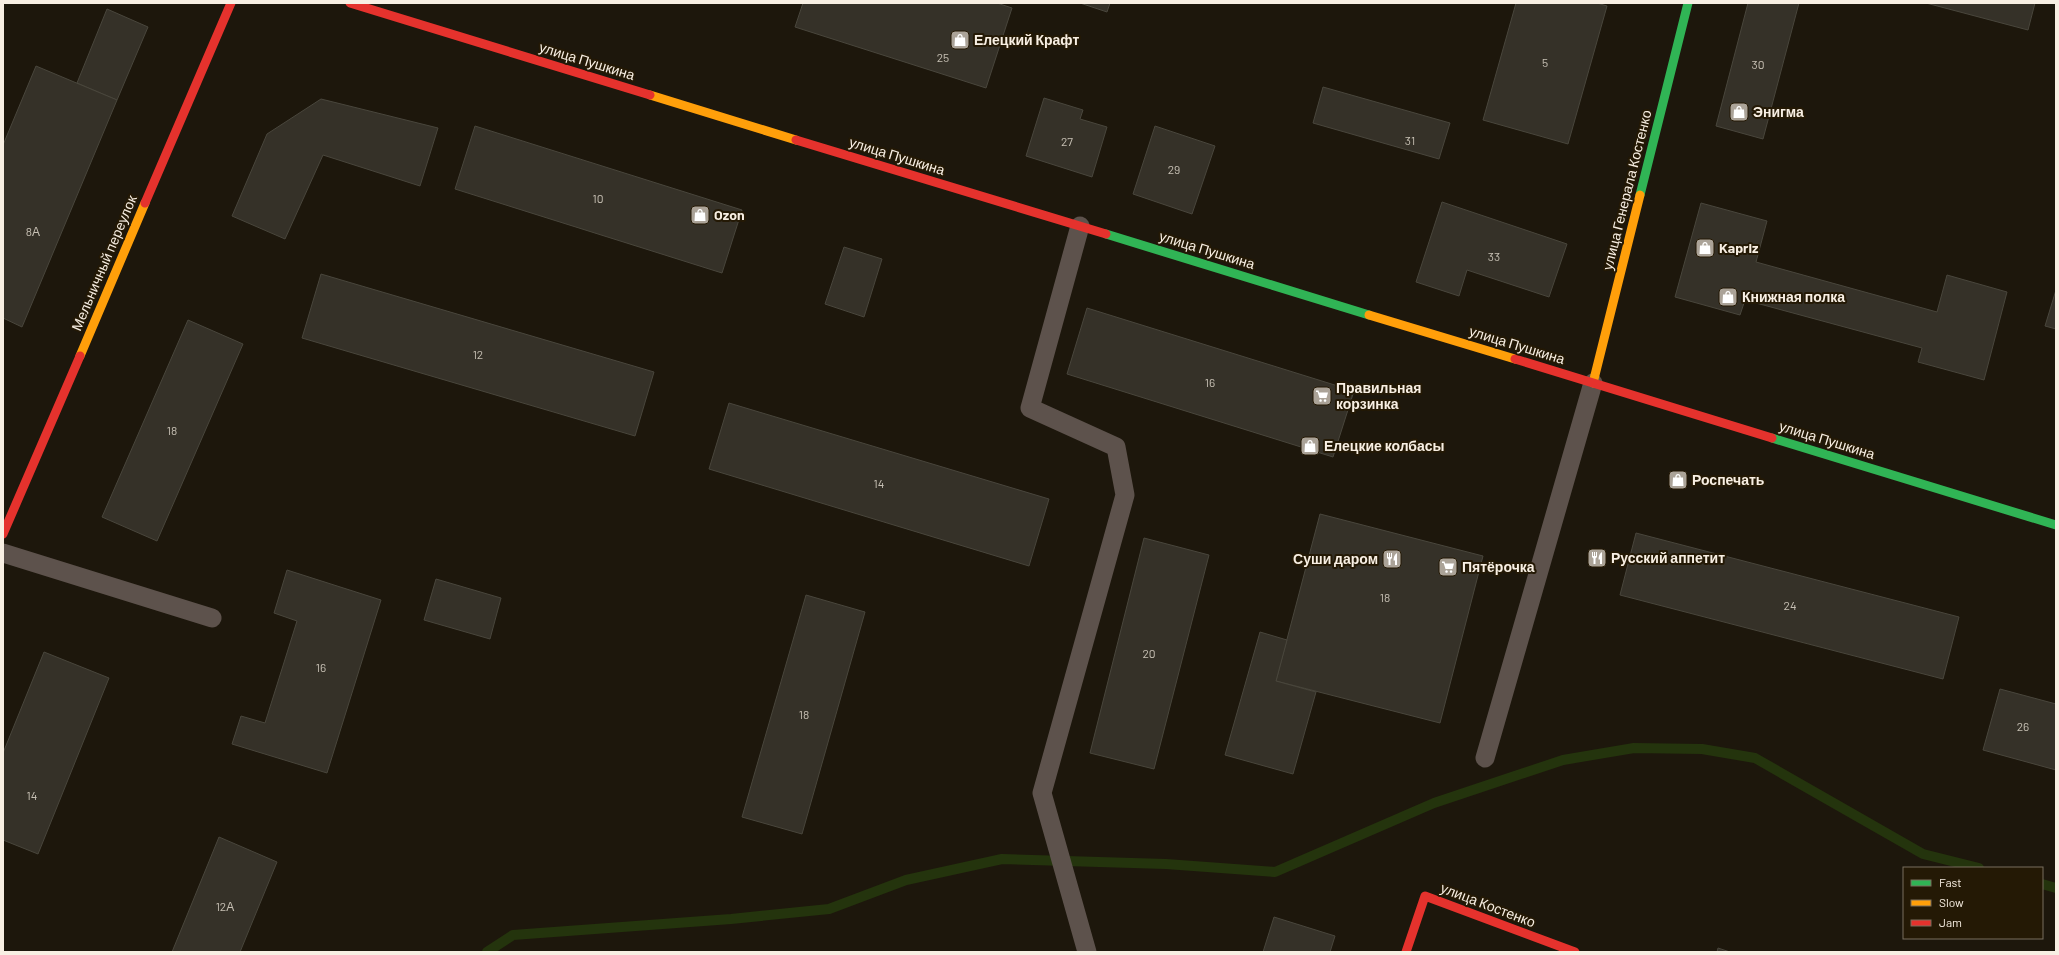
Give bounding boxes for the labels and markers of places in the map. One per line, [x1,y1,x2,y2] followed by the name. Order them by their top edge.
[949,29,971,51] shop icon: Елецкий Крафт
[974,31,1079,48] place label: Елецкий Крафт
[1728,101,1750,123] shop icon: Энигма
[1753,103,1804,120] place label: Энигма
[689,204,711,226] shop icon: Ozon
[714,206,745,223] place label: Ozon
[1694,237,1716,259] shop icon: Kapriz
[1719,239,1759,256] place label: Kapriz
[1717,286,1739,308] shop icon: Книжная полка
[1742,288,1845,305] place label: Книжная полка
[1336,379,1422,412] place label: Правильная корзинка
[1311,385,1333,407] supermarket icon: Правильная корзинка
[1299,435,1321,457] shop icon: Елецкие колбасы
[1324,437,1445,454] place label: Елецкие колбасы
[1667,469,1689,491] shop icon: Роспечать
[1692,471,1765,488] place label: Роспечать
[1586,547,1608,569] restaurant icon: Русский аппетит
[1381,548,1403,570] restaurant icon: Суши даром
[1611,549,1725,566] place label: Русский аппетит
[1293,550,1378,567] place label: Суши даром
[1437,556,1459,578] supermarket icon: Пятёрочка
[1462,558,1535,575] place label: Пятёрочка

